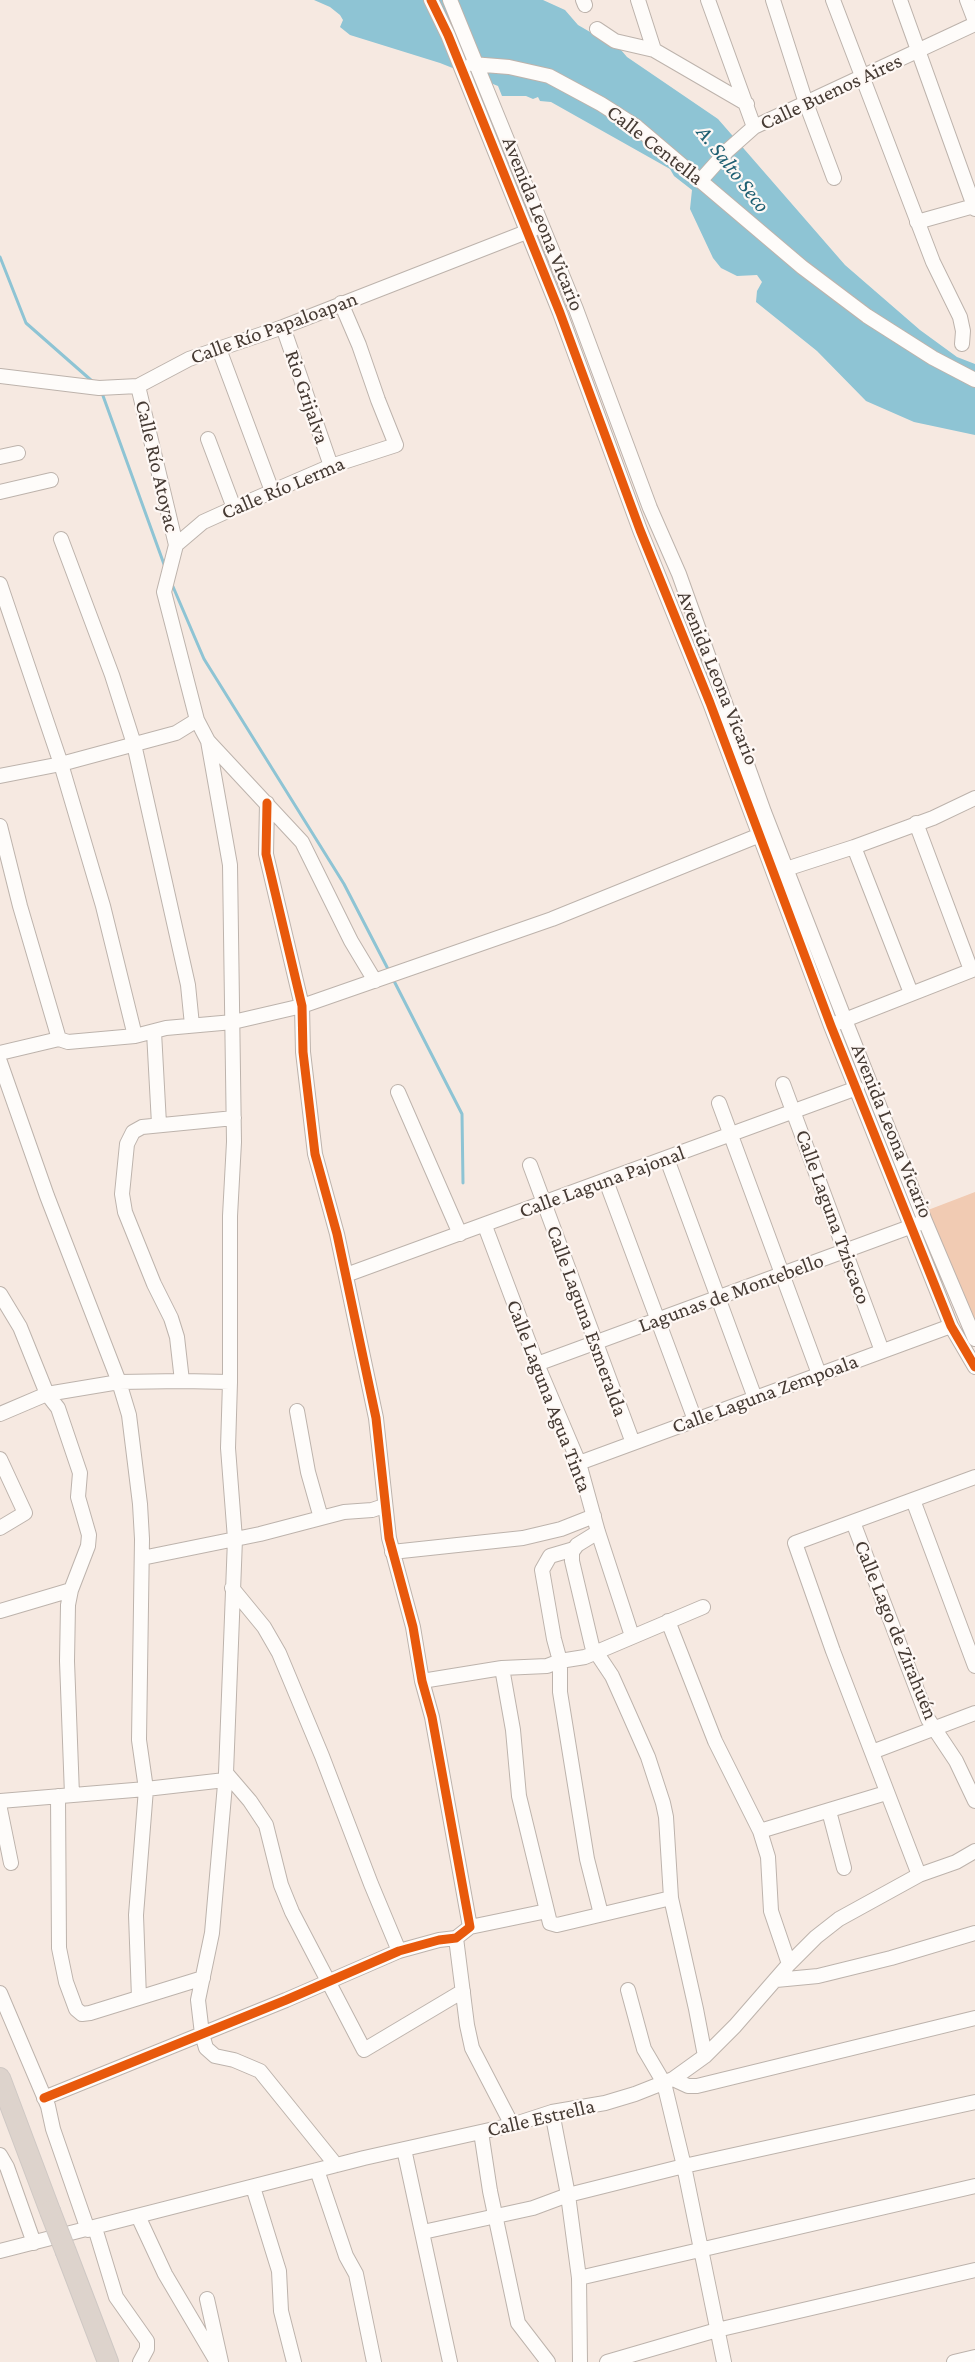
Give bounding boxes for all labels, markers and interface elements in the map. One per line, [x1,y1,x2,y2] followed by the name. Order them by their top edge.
[756,48,906,136] street label: Calle Buenos Aires
[602,99,708,191] street label: Calle Centella
[691,120,775,218] water label: A. Salto Seco
[497,133,589,315] street label: Avenida Leona Vicario
[187,286,361,370] street label: Calle Río Papaloapan
[279,347,335,447] street label: Rio Grijalva
[130,398,184,534] street label: Calle Río Atoyac
[218,451,348,525] street label: Calle Río Lerma
[672,587,764,769] street label: Avenida Leona Vicario
[846,1040,938,1222] street label: Avenida Leona Vicario
[790,1126,876,1308] street label: Calle Laguna Tziscaco
[516,1140,688,1224] street label: Calle Laguna Pajonal
[541,1222,633,1420] street label: Calle Laguna Esmeralda
[635,1248,827,1338] street label: Lagunas de Montebello
[501,1296,597,1496] street label: Calle Laguna Agua Tinta
[669,1349,861,1439] street label: Calle Laguna Zempoala
[849,1537,943,1723] street label: Calle Lago de Zirahuén
[485,2093,597,2143] street label: Calle Estrella

